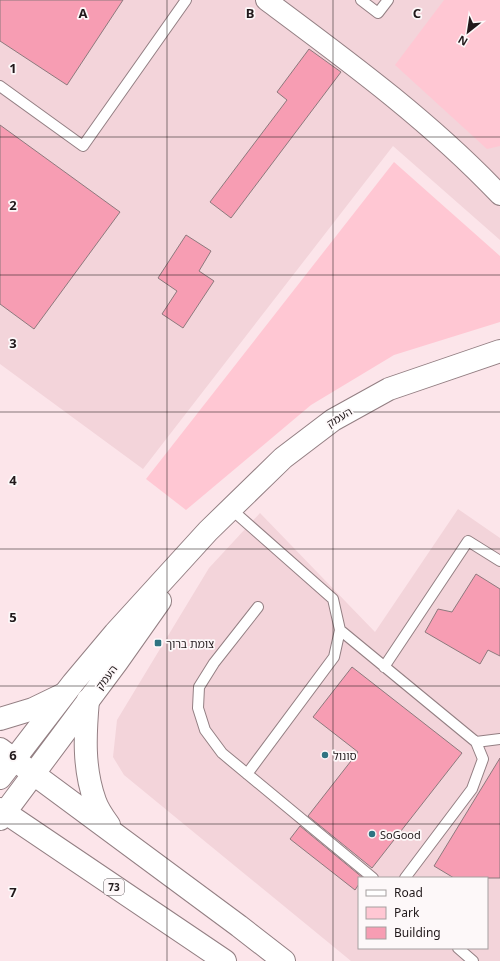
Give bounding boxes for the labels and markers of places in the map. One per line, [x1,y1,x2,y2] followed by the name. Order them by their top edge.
[166,636,214,651] place label: צומת ברוך
[153,638,163,648] marker: צומת ברוך
[333,748,357,763] place label: סונול
[320,750,330,760] marker: סונול
[380,827,421,842] place label: SoGood
[367,829,377,839] marker: SoGood

